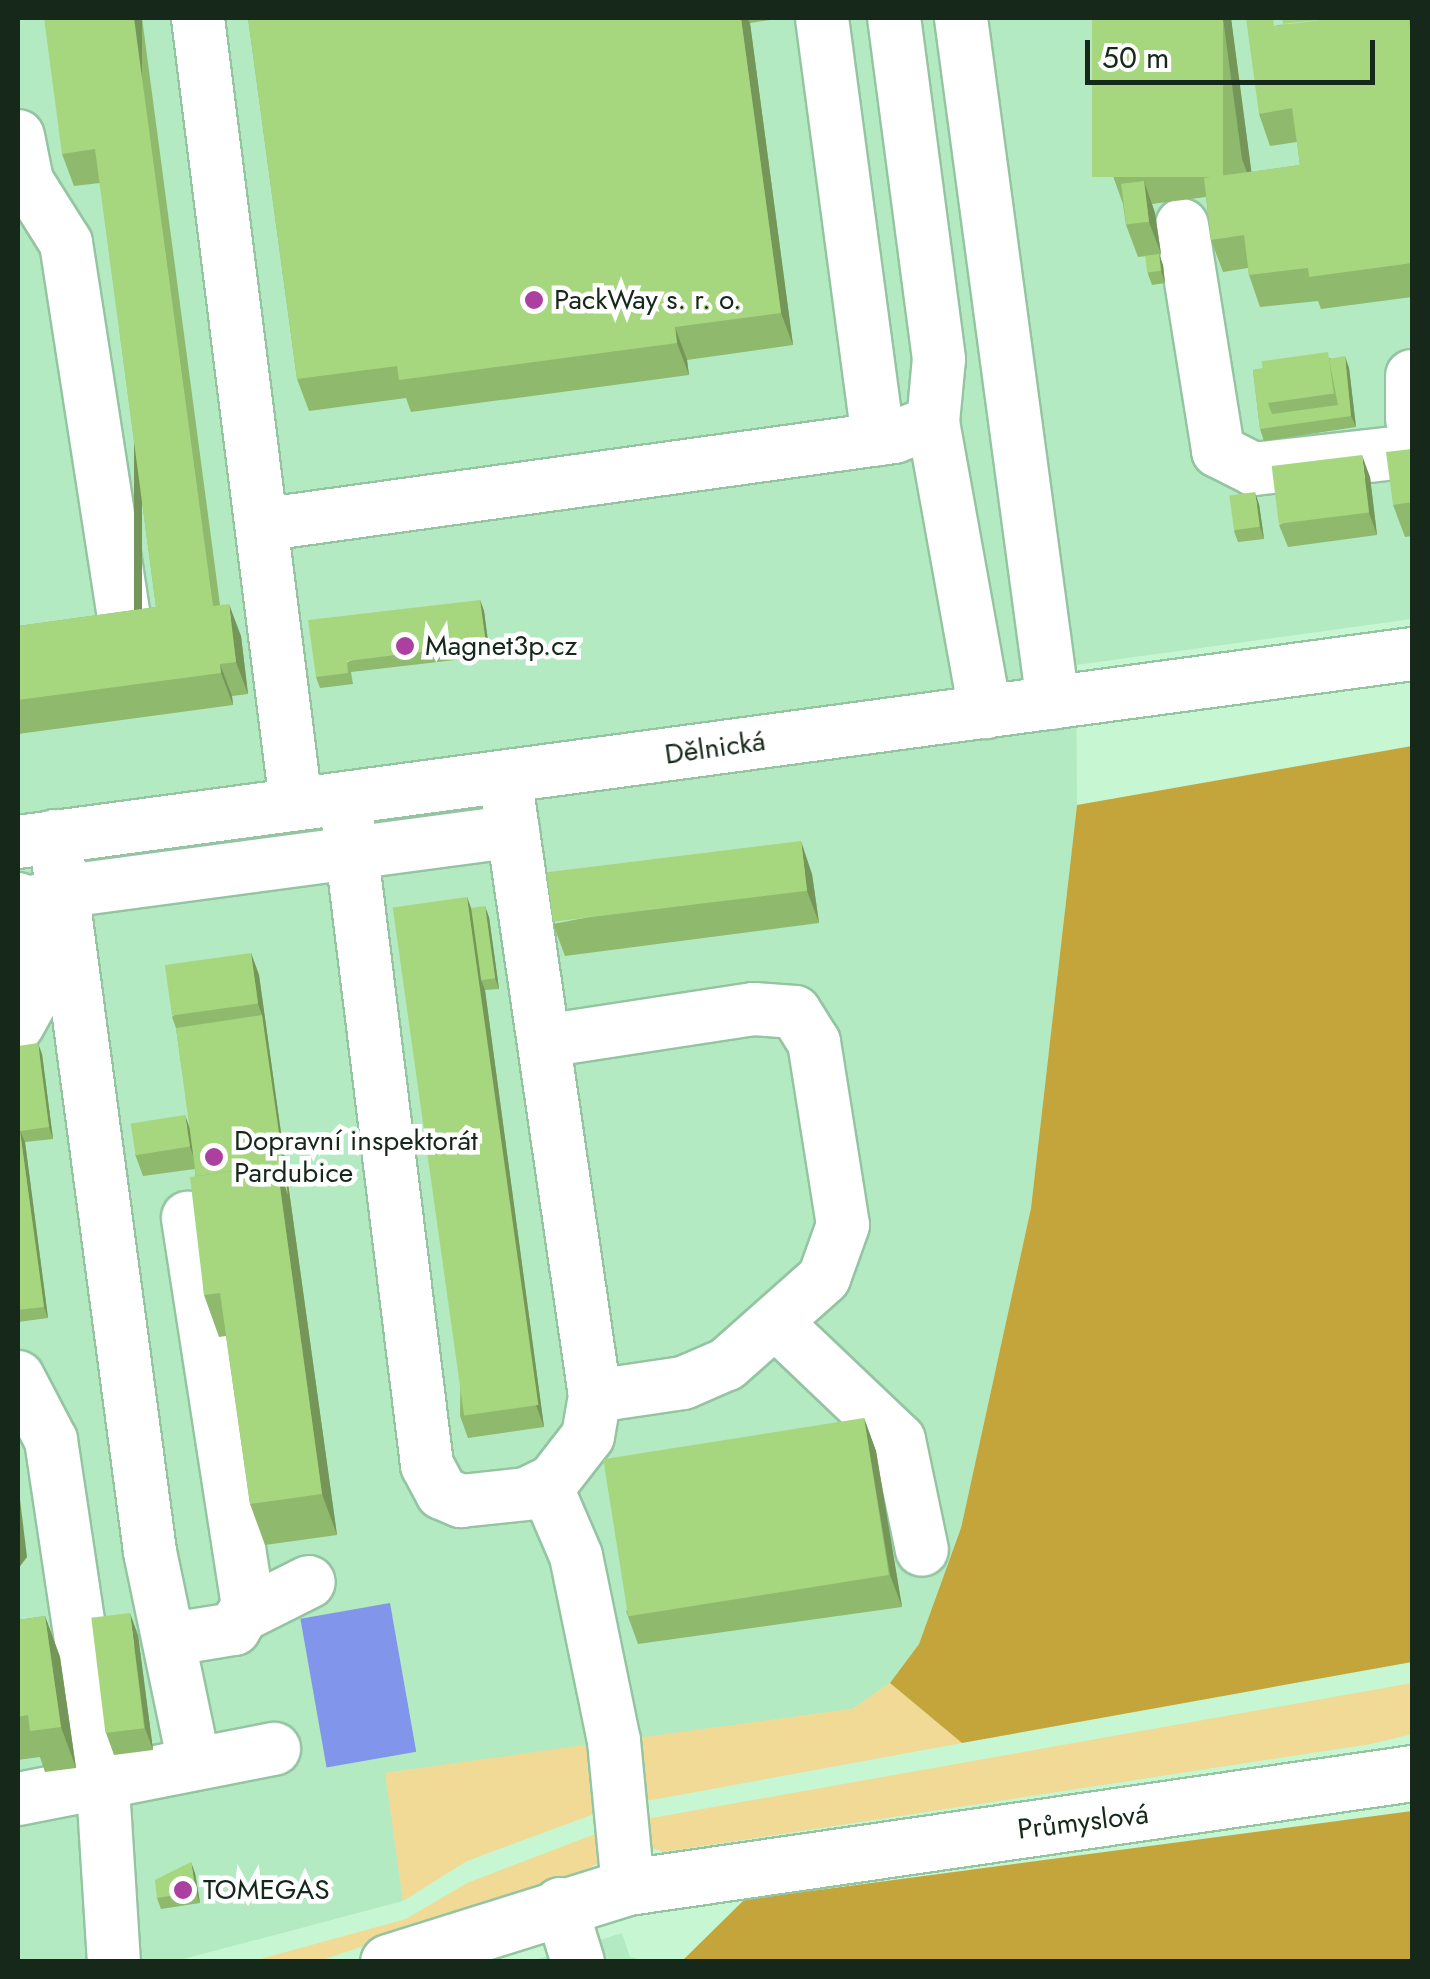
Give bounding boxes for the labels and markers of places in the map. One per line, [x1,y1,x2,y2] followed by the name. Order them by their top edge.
[554,283,741,317] place label: PackWay s. r. o.
[523,289,545,311] marker: PackWay s. r. o.
[425,629,577,663] place label: Magnet3p.cz
[394,635,416,657] marker: Magnet3p.cz
[234,1124,478,1190] place label: Dopravní inspektorát Pardubice
[203,1146,225,1168] marker: Dopravní inspektorát Pardubice
[203,1873,330,1907] place label: TOMEGAS
[172,1879,194,1901] marker: TOMEGAS

